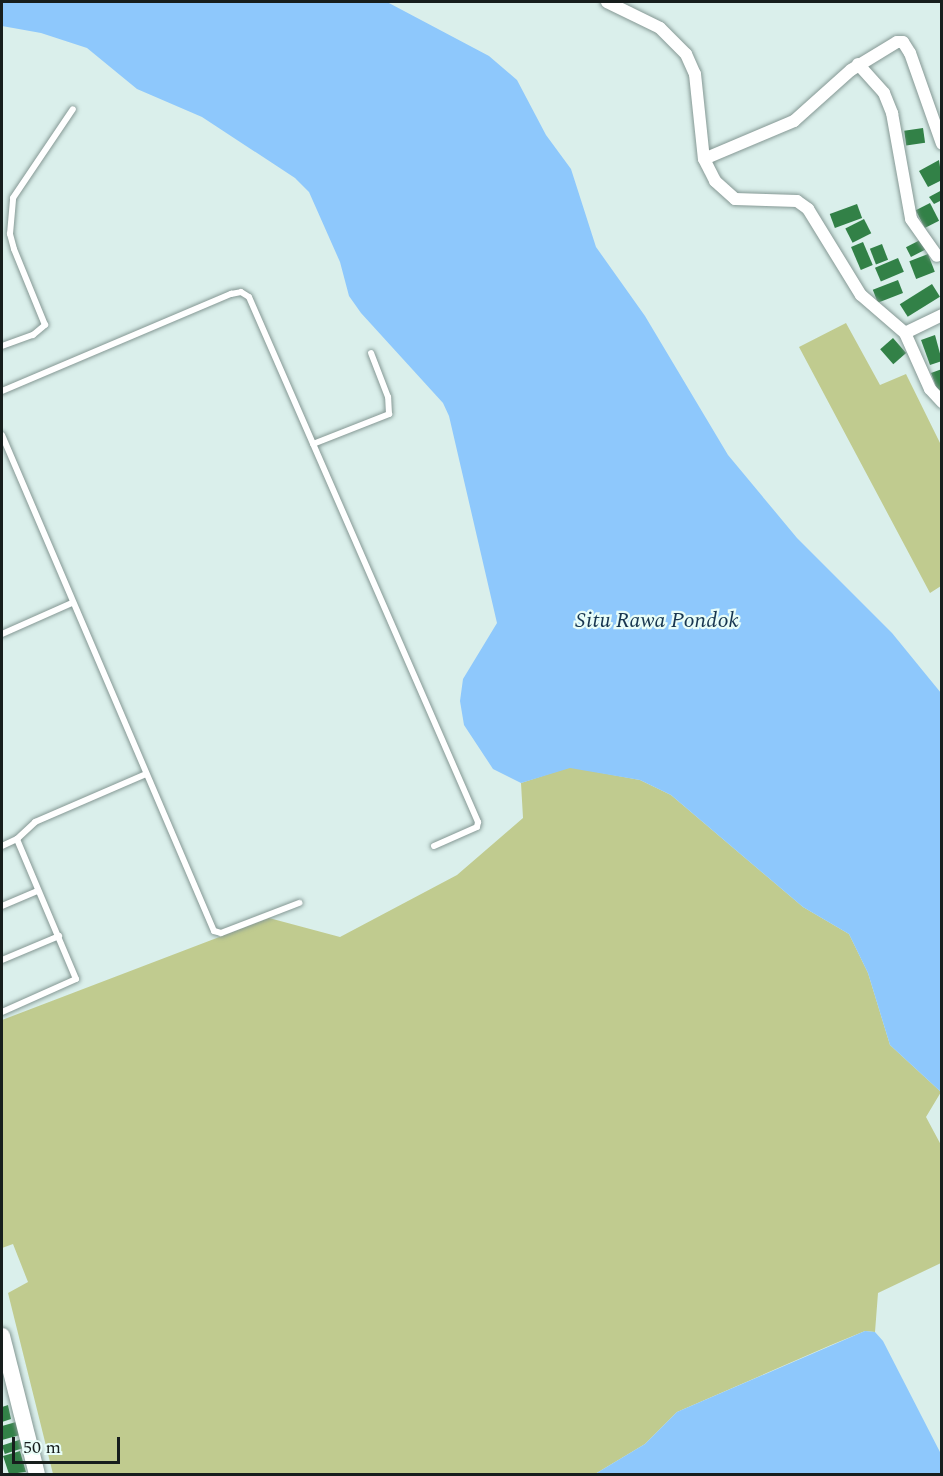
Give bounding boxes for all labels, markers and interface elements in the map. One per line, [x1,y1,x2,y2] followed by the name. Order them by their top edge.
[575,608,739,634] water label: Situ Rawa Pondok
[15,1425,123,1463] scale bar
[23,1434,61,1461] text: 50 m

